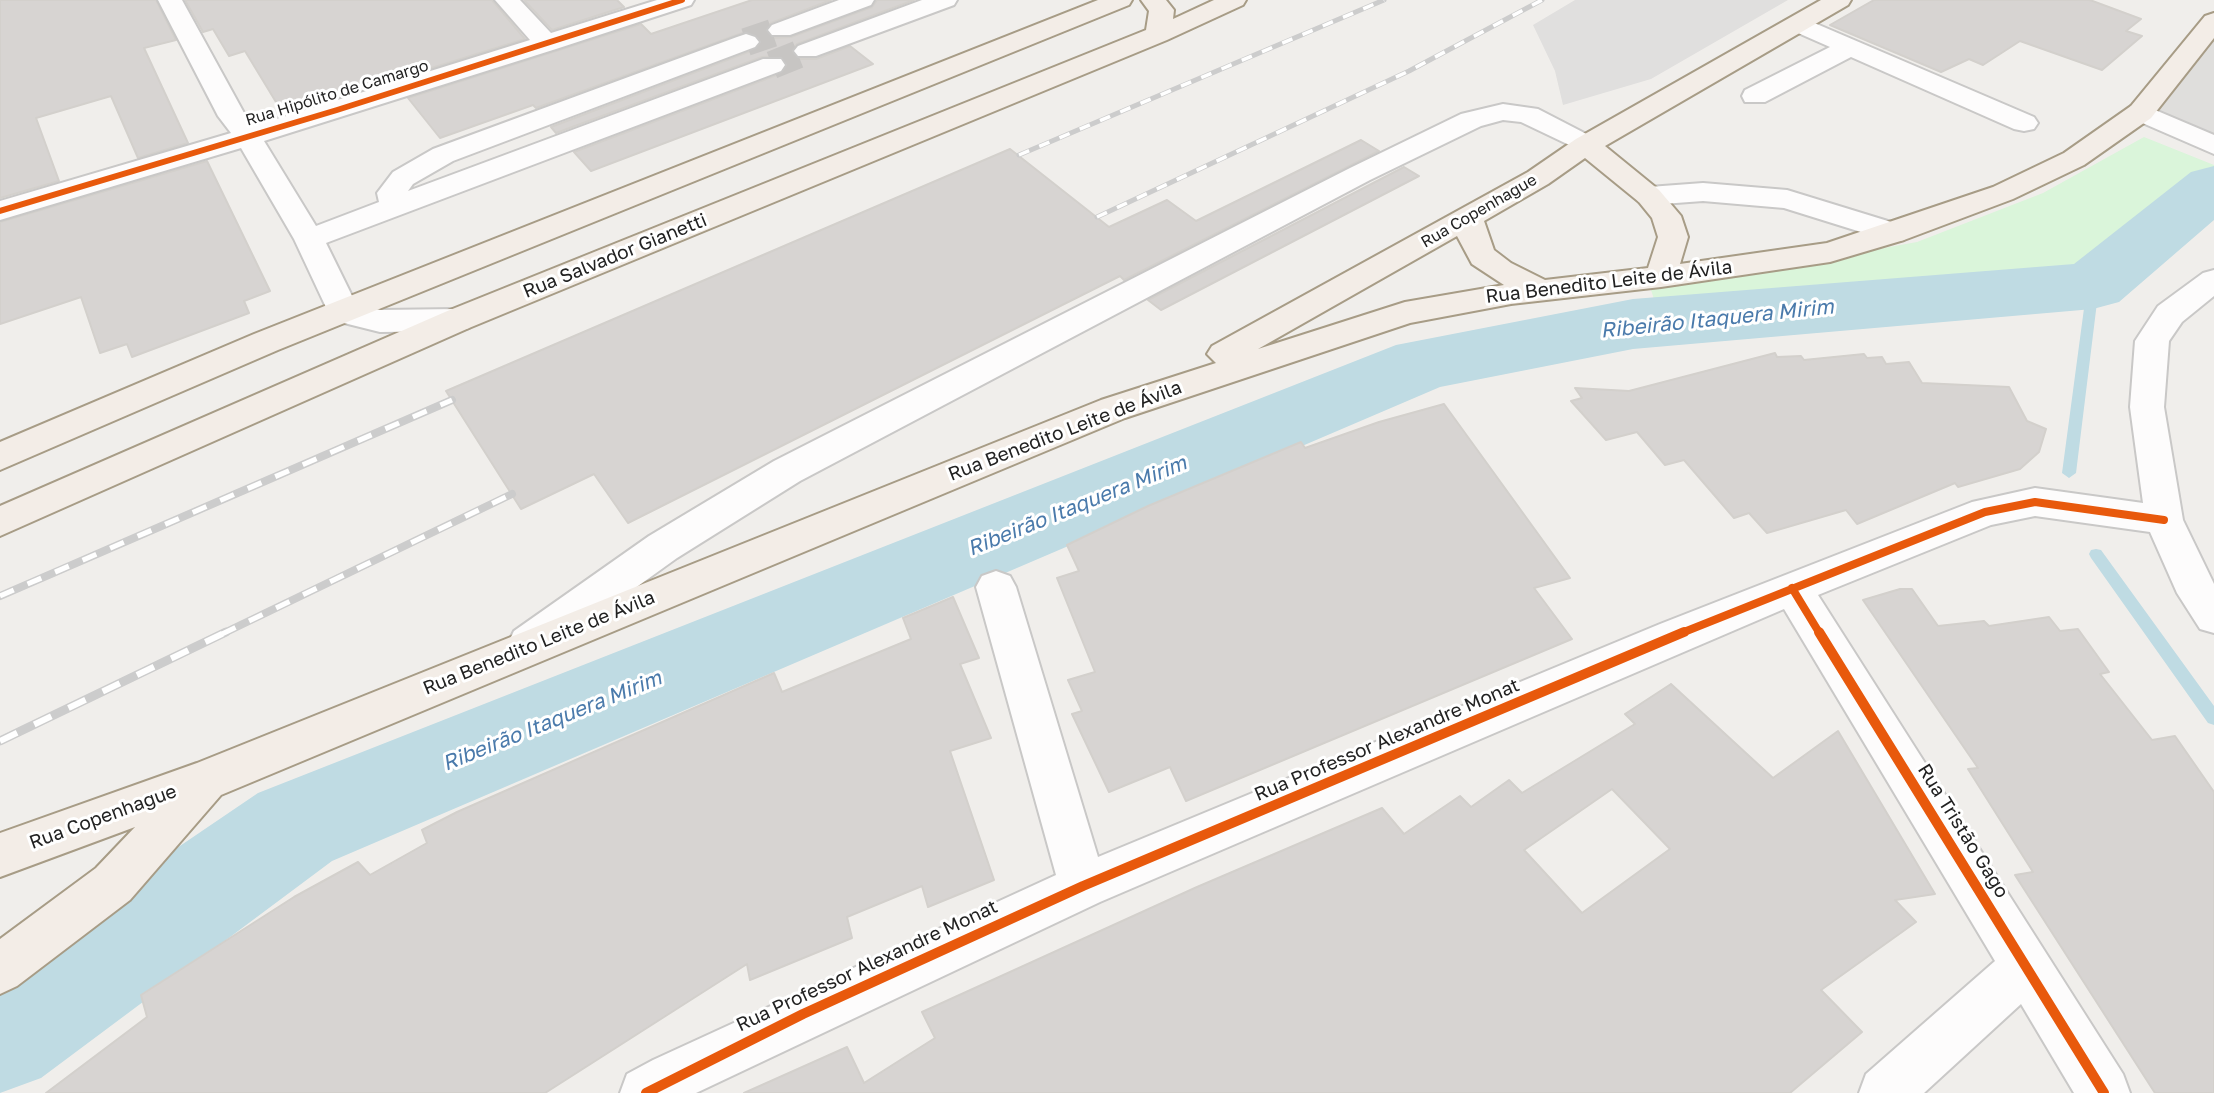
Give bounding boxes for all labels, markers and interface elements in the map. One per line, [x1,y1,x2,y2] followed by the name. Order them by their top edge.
[243,56,431,130] street label: Rua Hipólito de Camargo
[1418,170,1540,252] street label: Rua Copenhague
[520,209,710,303] street label: Rua Salvador Gianetti
[1484,256,1734,308] street label: Rua Benedito Leite de Ávila
[1599,294,1835,344] water label: Ribeirão Itaquera Mirim
[945,376,1185,486] street label: Rua Benedito Leite de Ávila
[964,450,1190,562] water label: Ribeirão Itaquera Mirim
[420,586,658,700] street label: Rua Benedito Leite de Ávila
[439,665,665,777] water label: Ribeirão Itaquera Mirim
[1251,674,1523,806] street label: Rua Professor Alexandre Monat
[1913,760,2013,902] street label: Rua Tristão Gago
[26,780,180,854] street label: Rua Copenhague
[733,895,1001,1037] street label: Rua Professor Alexandre Monat

